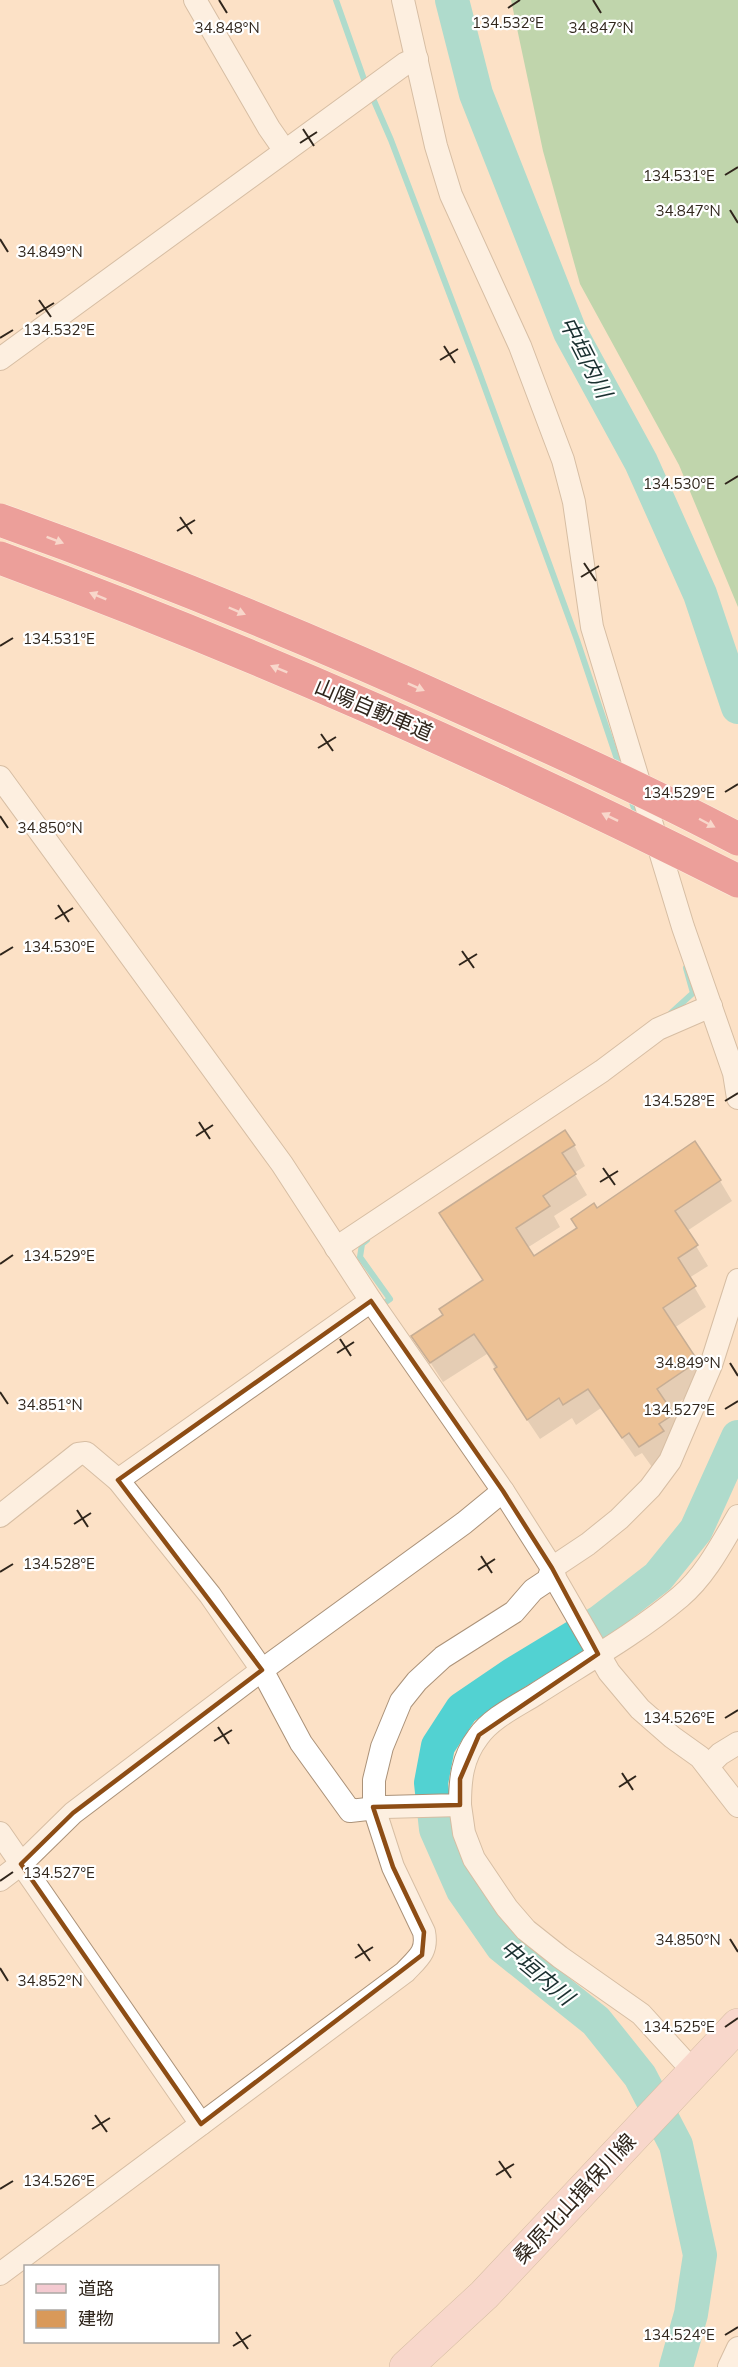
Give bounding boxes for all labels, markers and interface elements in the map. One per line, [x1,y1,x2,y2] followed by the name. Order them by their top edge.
[472,13,544,32] text: 134.532°E
[194,18,260,37] text: 34.848°N
[568,18,634,37] text: 34.847°N
[643,166,715,185] text: 134.531°E
[655,201,721,220] text: 34.847°N
[17,242,83,261] text: 34.849°N
[554,311,619,404] water label: 中垣内川
[23,320,95,339] text: 134.532°E
[643,474,715,493] text: 134.530°E
[46,536,64,545] one-way arrow
[89,591,107,601] one-way arrow
[228,606,246,616] one-way arrow
[23,629,95,648] text: 134.531°E
[270,664,288,674] one-way arrow
[311,672,437,746] street label: 山陽自動車道
[407,683,425,692] one-way arrow
[643,783,715,802] text: 134.529°E
[602,813,619,822] one-way arrow
[698,817,716,827] one-way arrow
[17,818,83,837] text: 34.850°N
[23,937,95,956] text: 134.530°E
[643,1091,715,1110] text: 134.528°E
[23,1246,95,1265] text: 134.529°E
[655,1353,721,1372] text: 34.849°N
[17,1395,83,1414] text: 34.851°N
[643,1400,715,1419] text: 134.527°E
[23,1554,95,1573] text: 134.528°E
[643,1708,715,1727] text: 134.526°E
[23,1863,95,1882] text: 134.527°E
[655,1930,721,1949] text: 34.850°N
[494,1933,581,2012] water label: 中垣内川
[17,1971,83,1990] text: 34.852°N
[643,2017,715,2036] text: 134.525°E
[507,2128,641,2268] street label: 桑原北山揖保川線
[23,2171,95,2190] text: 134.526°E
[24,2265,219,2343] legend
[78,2277,114,2300] text: 道路
[78,2307,114,2330] text: 建物
[643,2325,715,2344] text: 134.524°E

